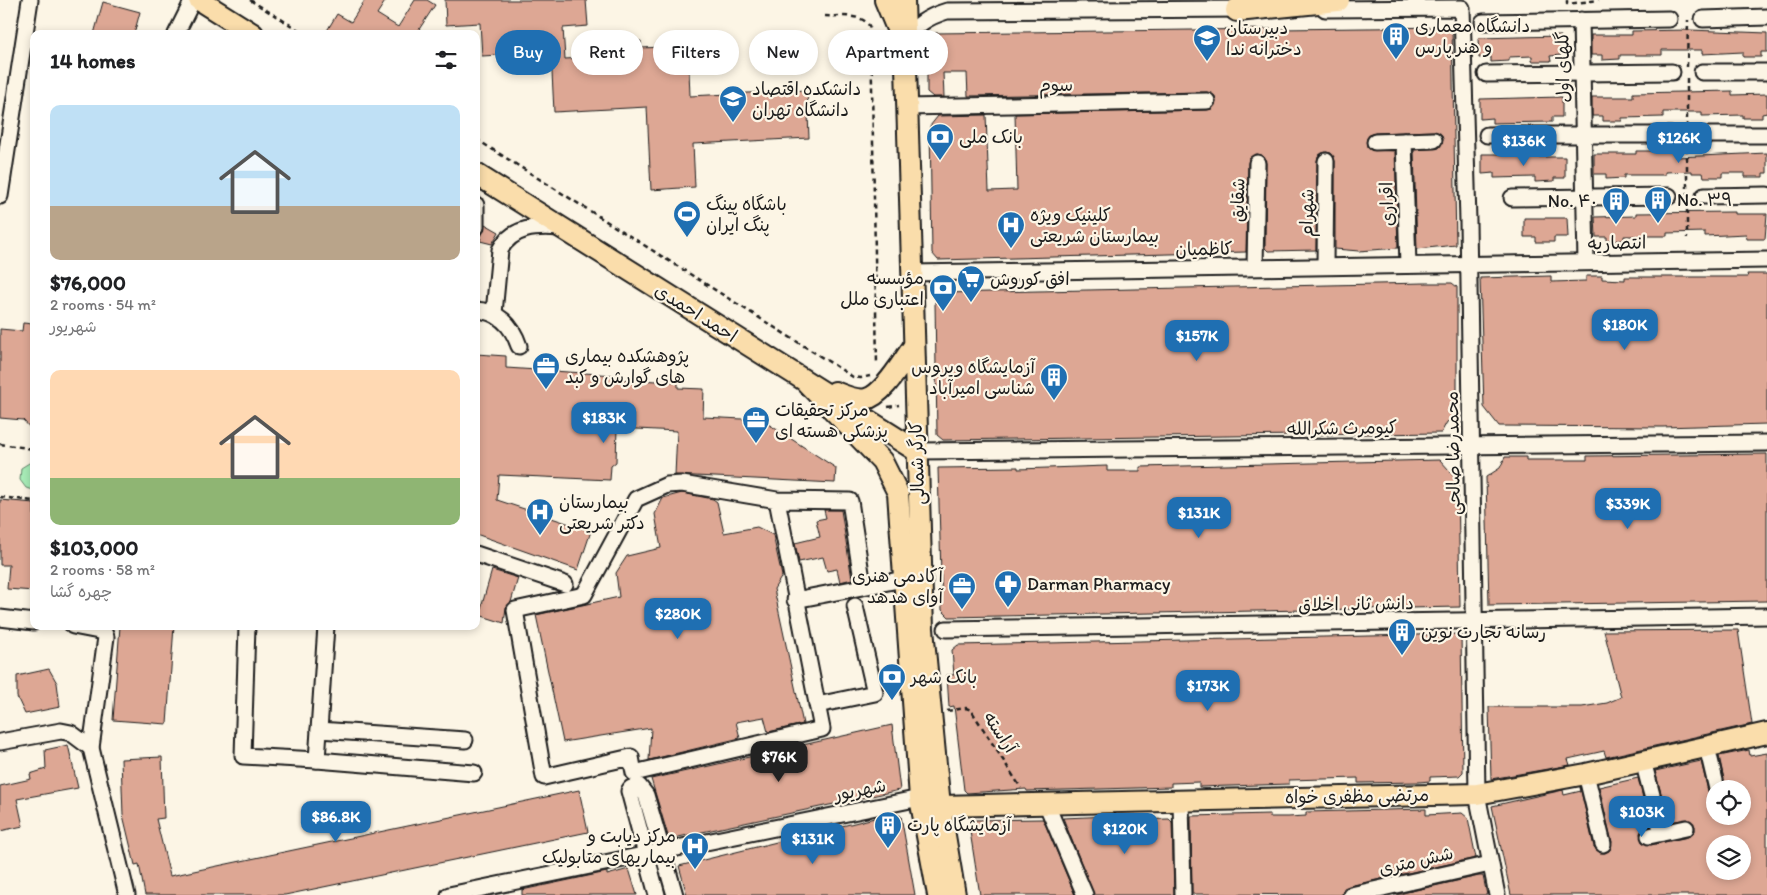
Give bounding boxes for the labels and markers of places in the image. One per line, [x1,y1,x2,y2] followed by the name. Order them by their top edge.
[1415,15,1530,59] place label: دانشگاه معماری و هنر پارس
[1226,17,1302,60] place label: دبیرستان دخترانه ندا
[1381,21,1411,60] building icon: دانشگاه معماری و هنر پارس
[1192,23,1222,62] school or university icon: دبیرستان دخترانه ندا
[752,78,861,121] place label: دانشکده اقتصاد دانشگاه تهران
[718,84,748,123] school or university icon: دانشکده اقتصاد دانشگاه تهران
[1644,121,1714,164] pin: $126K
[925,122,955,161] bank icon: بانک ملی
[1489,124,1559,167] pin: $136K
[959,126,1023,148] place label: بانک ملی
[1643,185,1673,224] building icon: No. ۳۹
[1601,186,1631,225] building icon: No. ۴۰
[1677,189,1733,211] place label: No. ۳۹
[1548,190,1597,212] place label: No. ۴۰
[706,193,787,237] place label: باشگاه پینگ پنگ ایران
[672,199,702,238] sports icon: باشگاه پینگ پنگ ایران
[1030,204,1159,247] place label: کلینیک ویژه بیمارستان شریعتی
[996,210,1026,249] hospital icon: کلینیک ویژه بیمارستان شریعتی
[956,264,986,303] supermarket icon: افق کوروش
[840,267,924,310] place label: مؤسسه اعتباری ملل
[990,268,1070,290] place label: افق کوروش
[928,273,958,312] bank icon: مؤسسه اعتباری ملل
[1590,308,1660,351] pin: $180K
[1162,320,1232,362] pin: $157K
[565,345,689,388] place label: پژوهشکده بیماری های گوارش و کبد
[531,351,561,390] office icon: پژوهشکده بیماری های گوارش و کبد
[911,356,1037,399] place label: آزمایشگاه ویروس شناسی امیرآباد
[1039,362,1069,401] building icon: آزمایشگاه ویروس شناسی امیرآباد
[775,399,888,443] place label: مرکز تحقیقات پزشکی هسته ای
[569,402,639,444] pin: $183K
[741,405,771,444] office icon: مرکز تحقیقات پزشکی هسته ای
[1593,488,1663,530] pin: $339K
[559,491,645,534] place label: بیمارستان دکتر شریعتی
[1164,496,1234,539] pin: $131K
[525,497,555,536] hospital icon: بیمارستان دکتر شریعتی
[852,565,945,608] place label: آکادمی هنری آوای هدهد
[993,569,1023,608] pharmacy icon: Darman Pharmacy
[947,571,977,610] office icon: آکادمی هنری آوای هدهد
[1027,573,1171,595] place label: Darman Pharmacy
[643,598,713,640] pin: $280K
[1387,617,1417,656] building icon: رسانه تجارت نوین
[1421,621,1546,643] place label: رسانه تجارت نوین
[877,662,907,701] bank icon: بانک شهر
[909,666,977,688] place label: بانک شهر
[1173,670,1243,712] pin: $173K
[749,740,809,783] pin: $76K
[1607,796,1677,838] pin: $103K
[295,800,377,843] pin: $86.8K
[873,810,903,849] building icon: آزمایشگاه پارت
[1090,812,1160,855] pin: $120K
[907,814,1013,837] place label: آزمایشگاه پارت
[778,822,848,865] pin: $131K
[542,825,676,868] place label: مرکز دیابت و بیماریهای متابولیک
[680,831,710,870] hospital icon: مرکز دیابت و بیماریهای متابولیک

